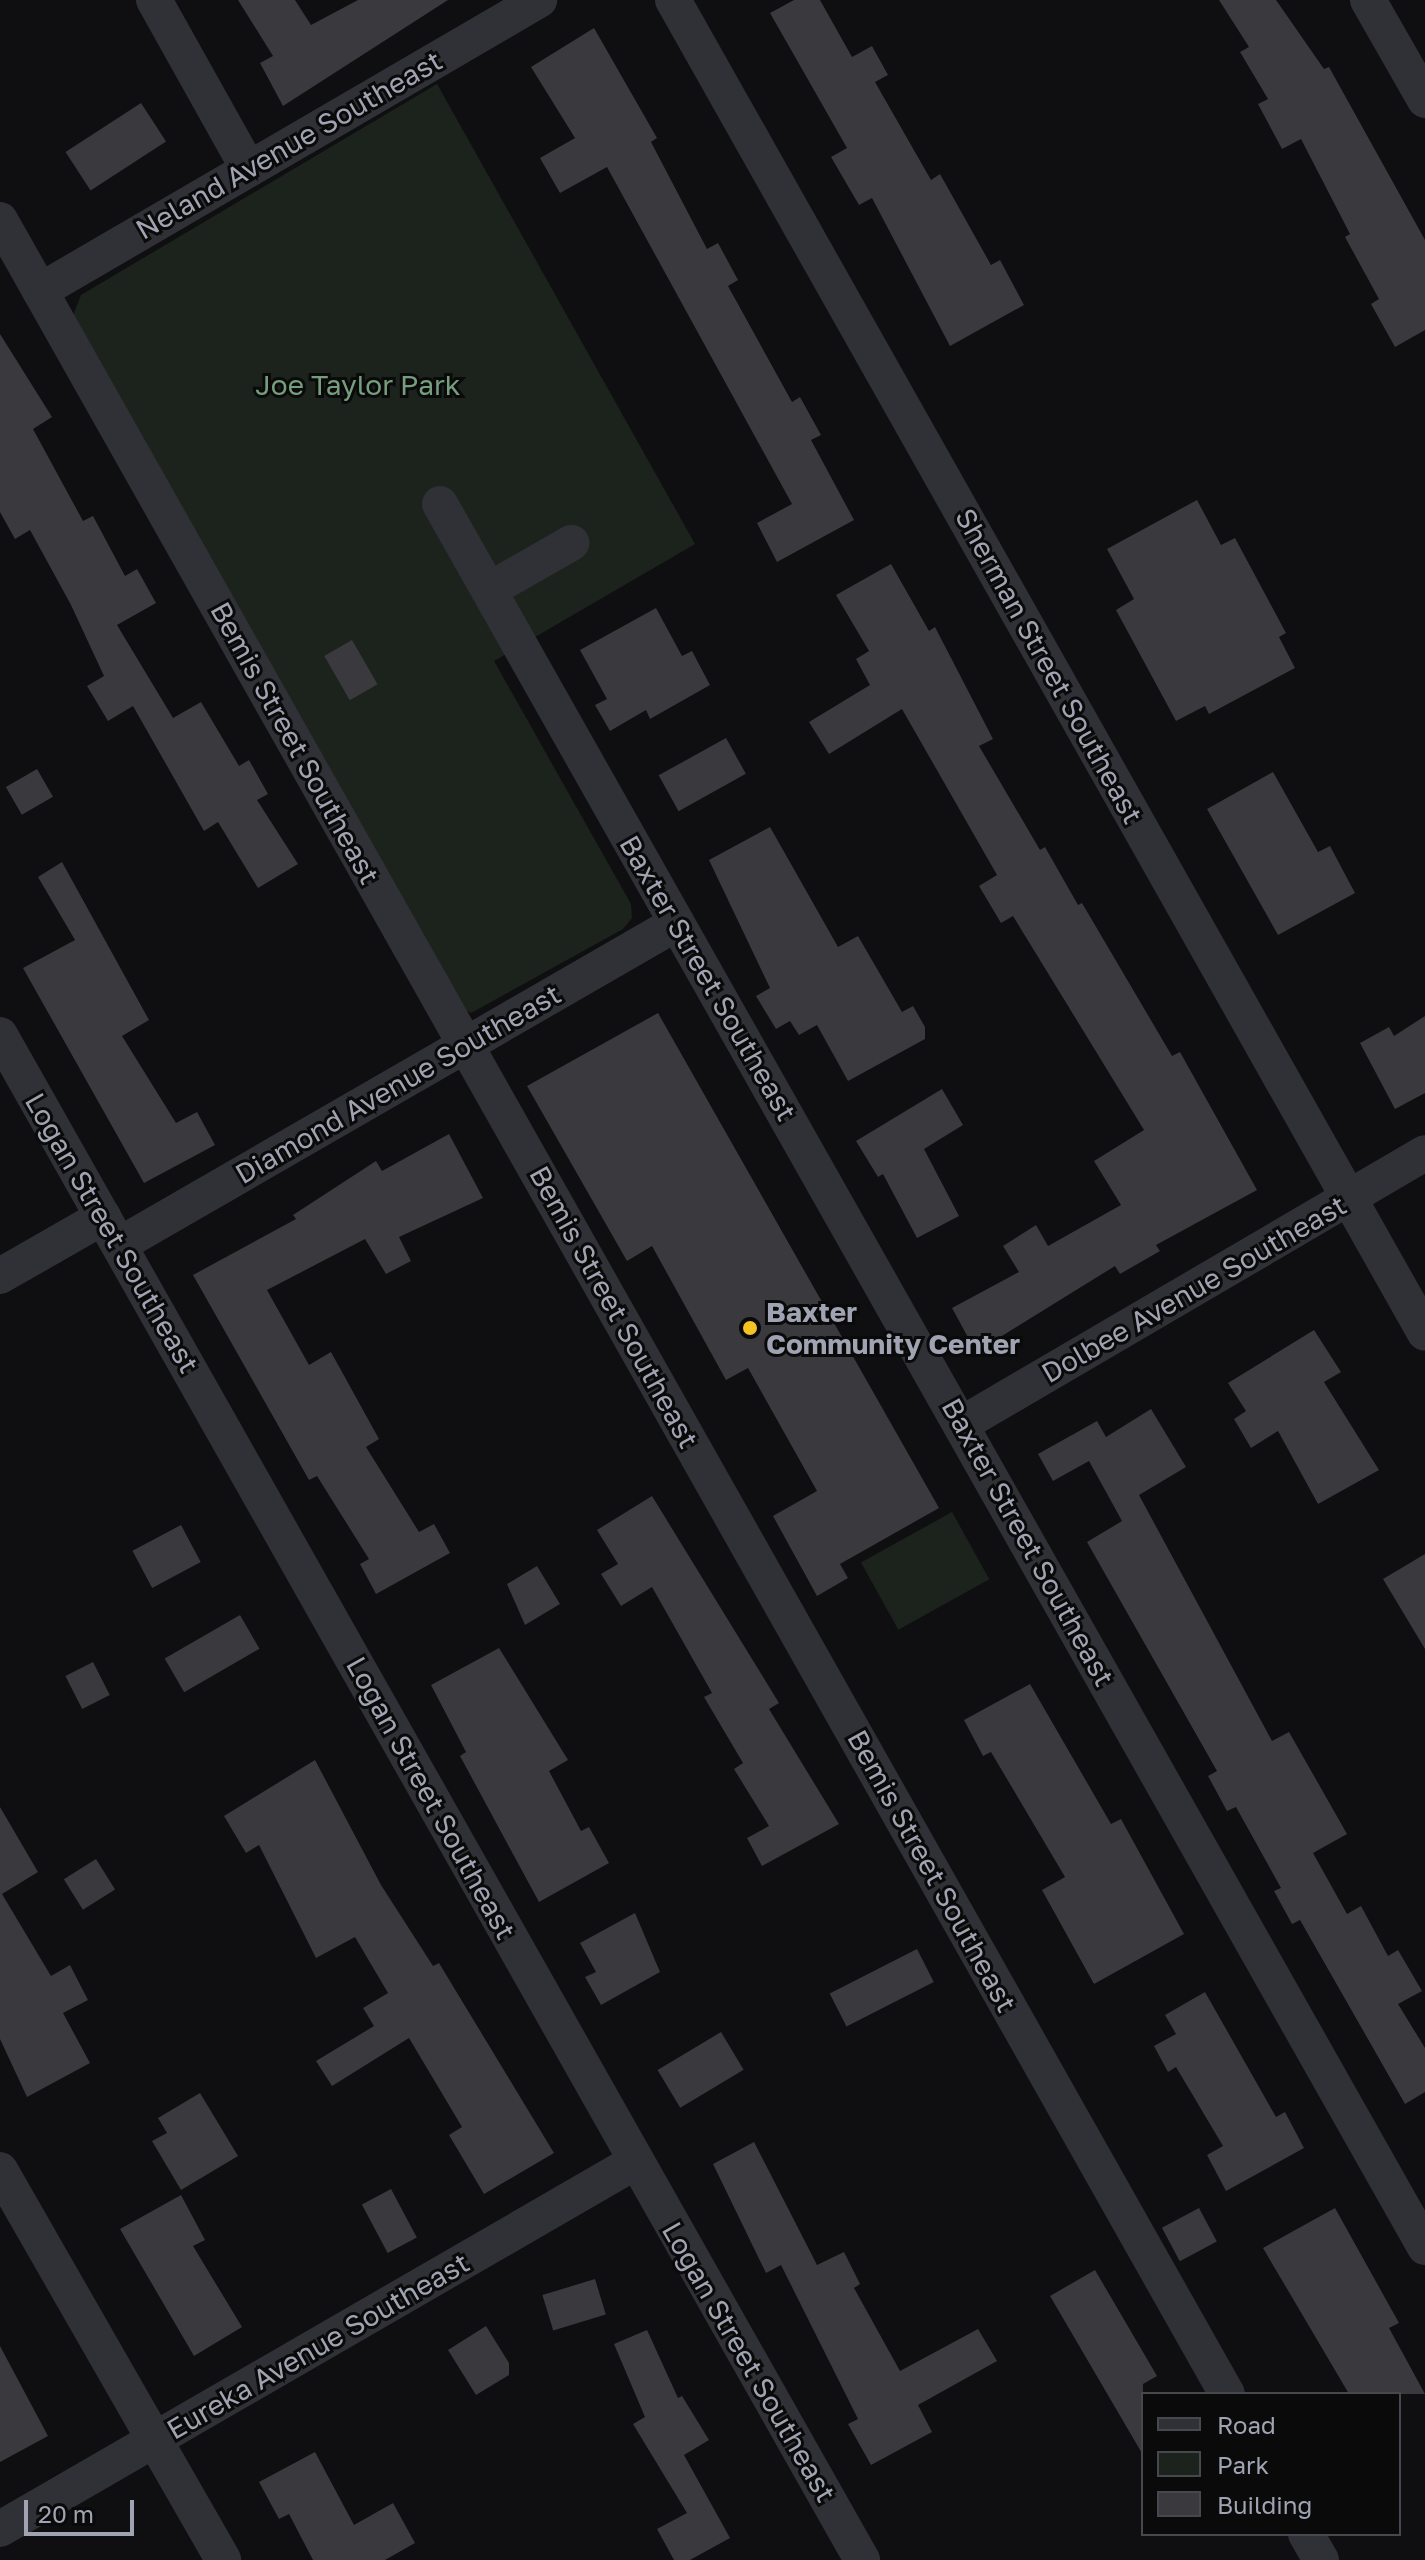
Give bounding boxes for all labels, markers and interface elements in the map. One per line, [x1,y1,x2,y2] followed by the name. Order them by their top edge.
[130,44,448,246] street label: Neland Avenue Southeast
[255,368,461,402] park label: Joe Taylor Park
[948,503,1150,829] street label: Sherman Street Southeast
[203,596,387,890] street label: Bemis Street Southeast
[612,829,804,1127] street label: Baxter Street Southeast
[229,977,567,1191] street label: Diamond Avenue Southeast
[18,1087,206,1379] street label: Logan Street Southeast
[522,1160,706,1454] street label: Bemis Street Southeast
[1036,1188,1352,1390] street label: Dolbee Avenue Southeast
[766,1295,1020,1361] place label: Baxter Community Center
[741,1319,759,1337] marker: Baxter Community Center
[935,1392,1121,1692] street label: Baxter Street Southeast
[339,1651,523,1945] street label: Logan Street Southeast
[840,1724,1024,2018] street label: Bemis Street Southeast
[655,2216,843,2508] street label: Logan Street Southeast
[161,2246,475,2446] street label: Eureka Avenue Southeast
[1141,2392,1401,2536] legend
[1217,2410,1276,2439] text: Road
[1217,2450,1269,2479] text: Park
[28,2484,138,2534] scale bar
[1217,2490,1312,2519] text: Building
[38,2499,94,2528] text: 20 m

